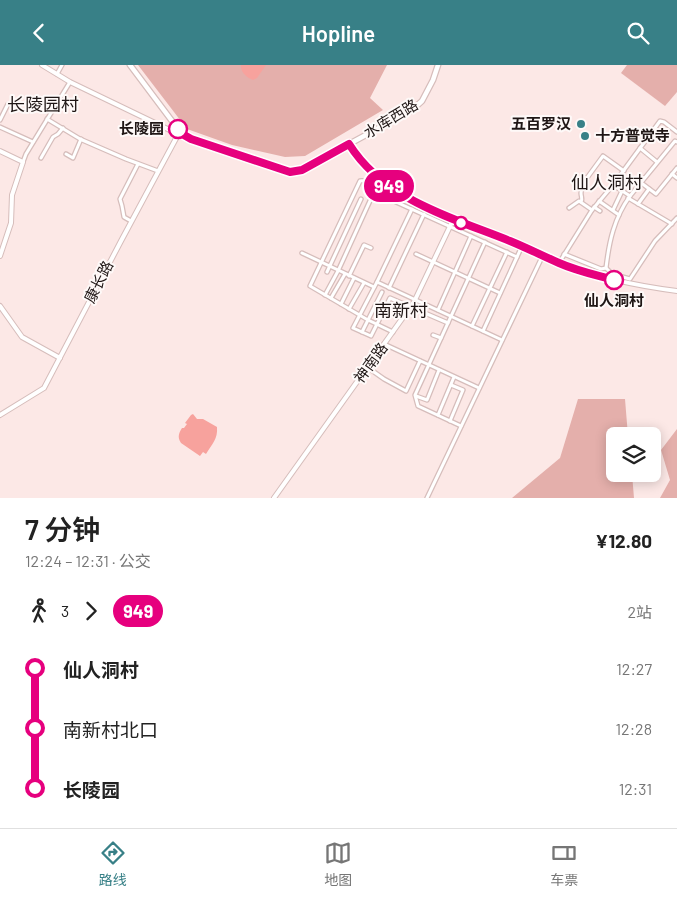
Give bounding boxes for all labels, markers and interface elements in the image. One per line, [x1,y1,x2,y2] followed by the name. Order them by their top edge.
[25,19,53,47] icon: back
[624,19,652,47] icon: search
[302,20,375,46] text: Hopline
[7,93,79,115] district label: 长陵园村
[360,95,421,141] street label: 水库西路
[511,114,571,132] place label: 五百罗汉
[575,118,587,130] marker: 五百罗汉
[119,119,164,137] place label: 长陵园
[168,119,188,139] marker: 长陵园
[595,126,670,144] place label: 十方普觉寺
[579,130,591,142] marker: 十方普觉寺
[360,170,418,202] line badge: 949
[571,171,643,193] district label: 仙人洞村
[374,175,404,197] text: 949
[454,216,468,230] unlabelled marker
[80,257,116,306] street label: 康长路
[604,270,624,290] marker: 仙人洞村
[584,291,644,309] place label: 仙人洞村
[374,299,428,321] district label: 南新村
[350,339,391,386] street label: 神南路
[606,427,661,482] map controls
[606,427,661,482] button: layers
[25,512,100,546] text: 7 分钟
[595,529,652,552] text: ¥12.80
[25,551,151,570] text: 12:24 – 12:31 · 公交
[25,597,53,625] icon: walk
[77,597,105,625] icon: forward
[123,600,153,622] text: 949
[61,601,69,620] text: 3
[627,602,652,621] text: 2站
[63,658,139,681] text: 仙人洞村
[616,659,652,678] text: 12:27
[63,718,158,741] text: 南新村北口
[615,719,652,738] text: 12:28
[63,778,120,801] text: 长陵园
[619,779,652,798] text: 12:31
[99,839,127,889] tab: 路线
[324,839,352,889] tab: 地图
[550,839,578,889] tab: 车票

